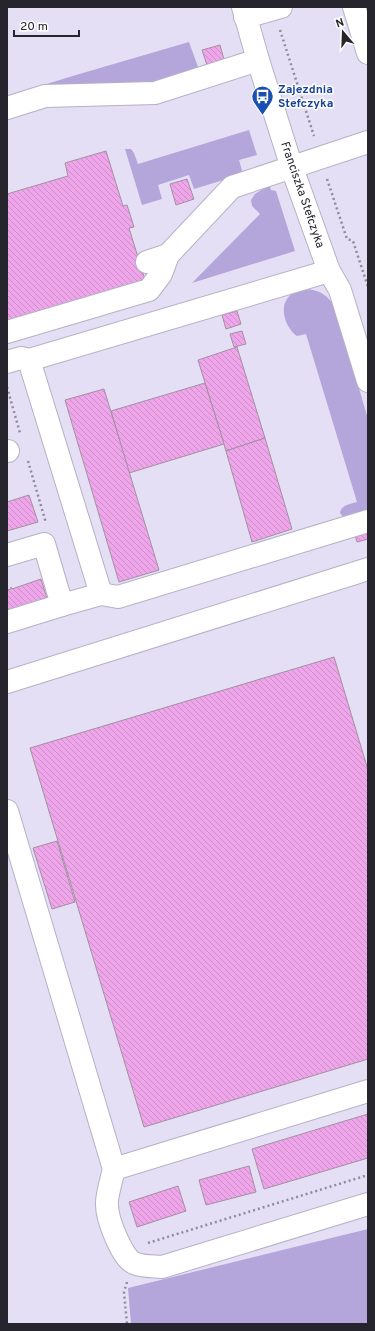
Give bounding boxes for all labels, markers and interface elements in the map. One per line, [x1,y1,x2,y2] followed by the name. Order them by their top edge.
[14,12,79,38] scale bar
[323,12,363,52] north arrow
[334,16,346,31] text: N
[20,19,48,35] text: 20 m
[278,82,333,112] place label: Zajezdnia Stefczyka
[250,84,276,117] bus stop icon: Zajezdnia Stefczyka
[276,140,328,250] street label: Franciszka Stefczyka

